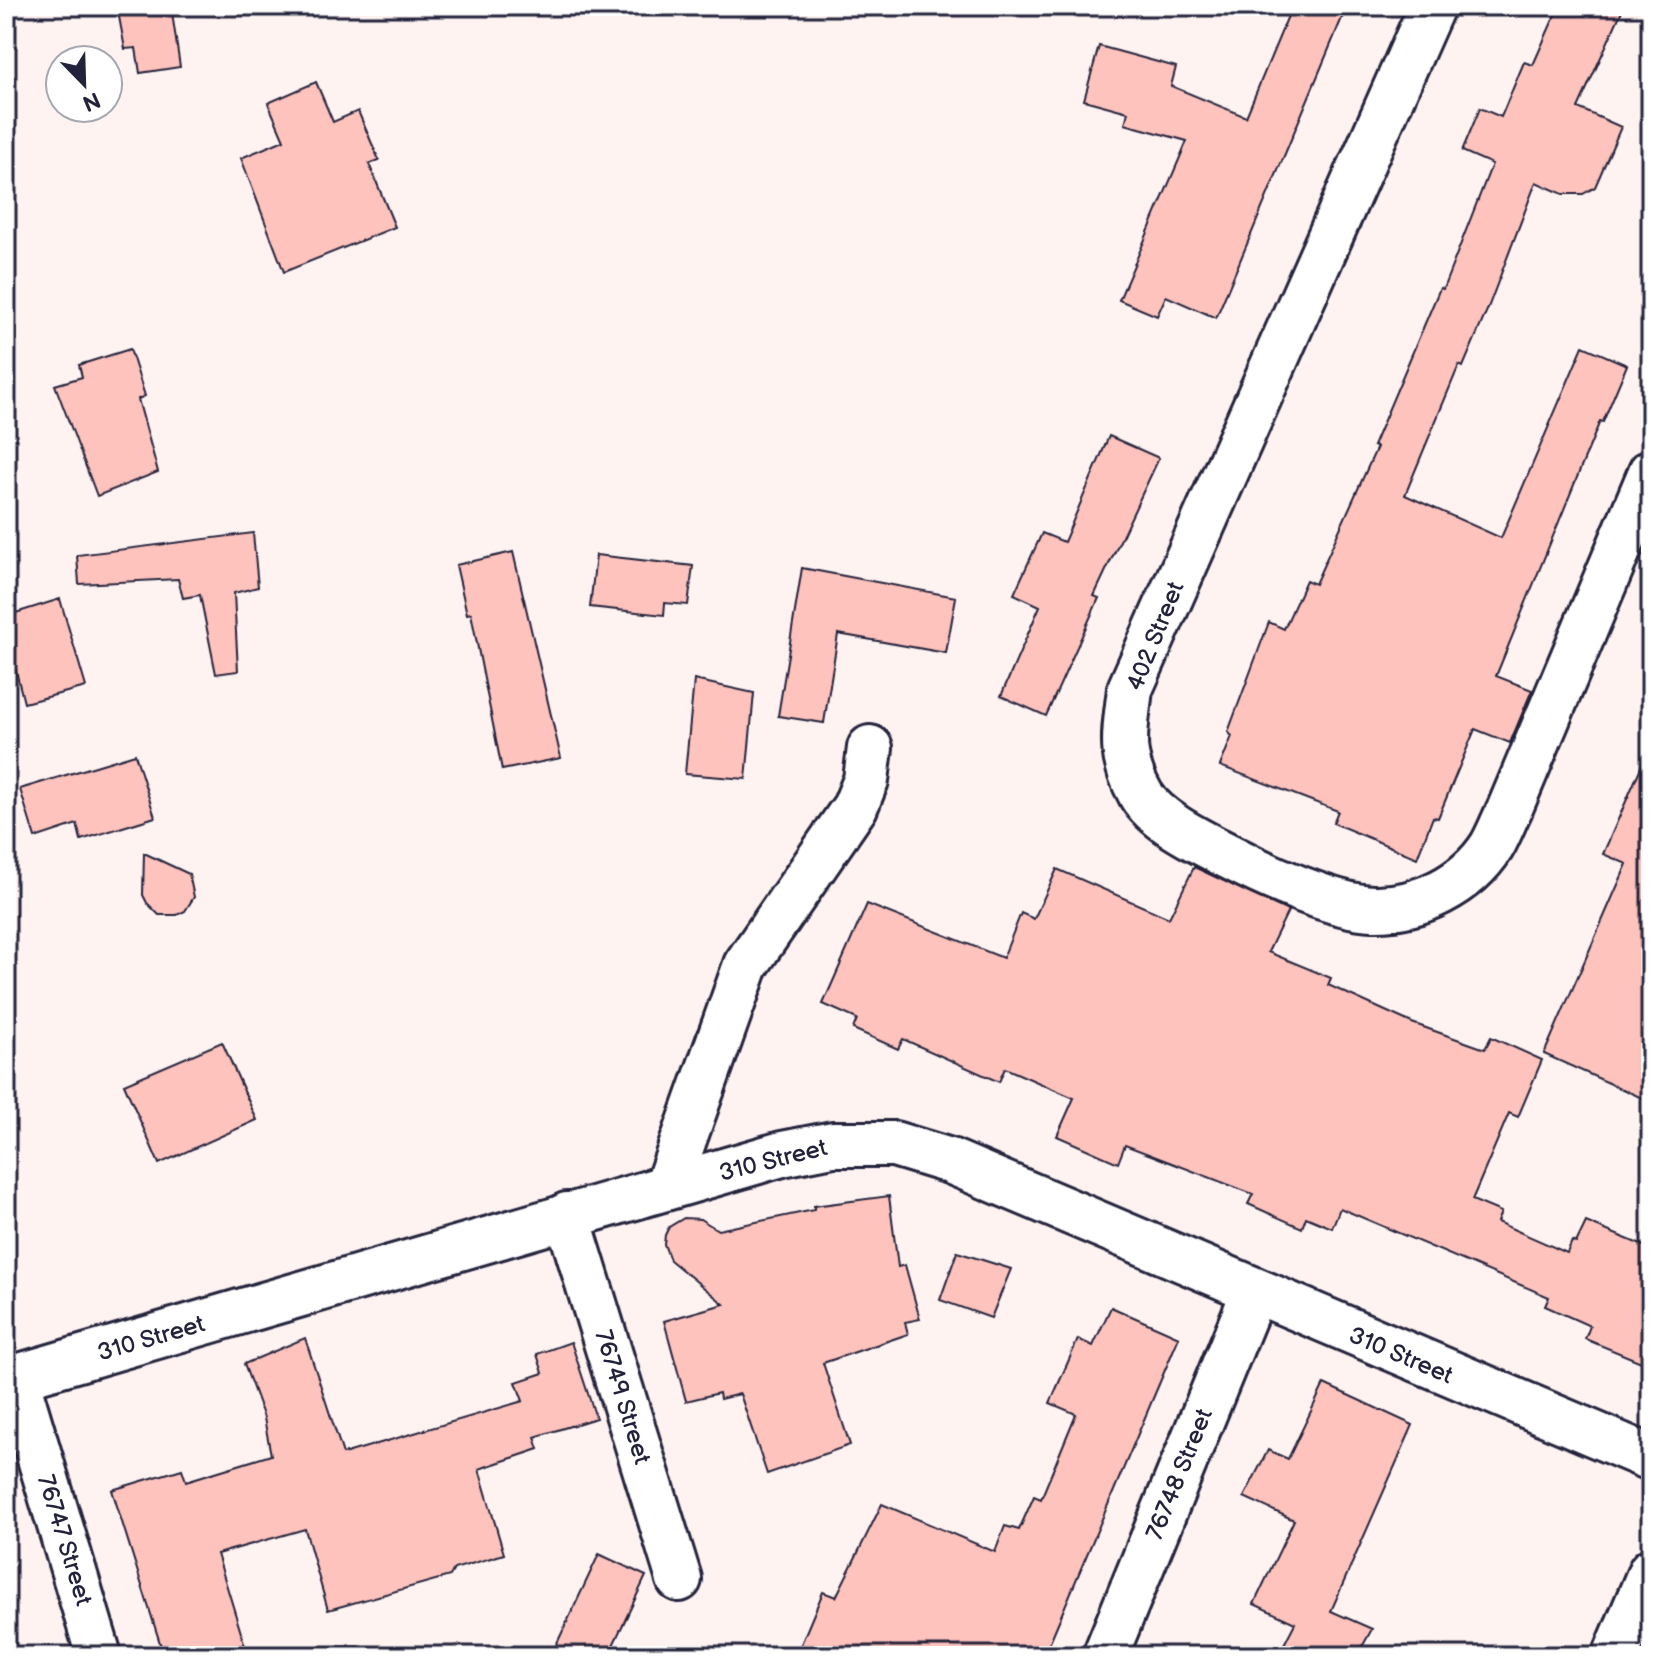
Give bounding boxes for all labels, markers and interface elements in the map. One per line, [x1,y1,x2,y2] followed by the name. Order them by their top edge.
[44,44,124,124] north arrow
[78,85,104,117] text: N
[1121,577,1191,695] street label: 402 Street
[716,1133,831,1188] street label: 310 Street
[94,1309,209,1368] street label: 310 Street
[1344,1321,1458,1391] street label: 310 Street
[588,1327,657,1468] street label: 76749 Street
[1140,1404,1219,1544] street label: 76748 Street
[31,1471,98,1610] street label: 76747 Street

